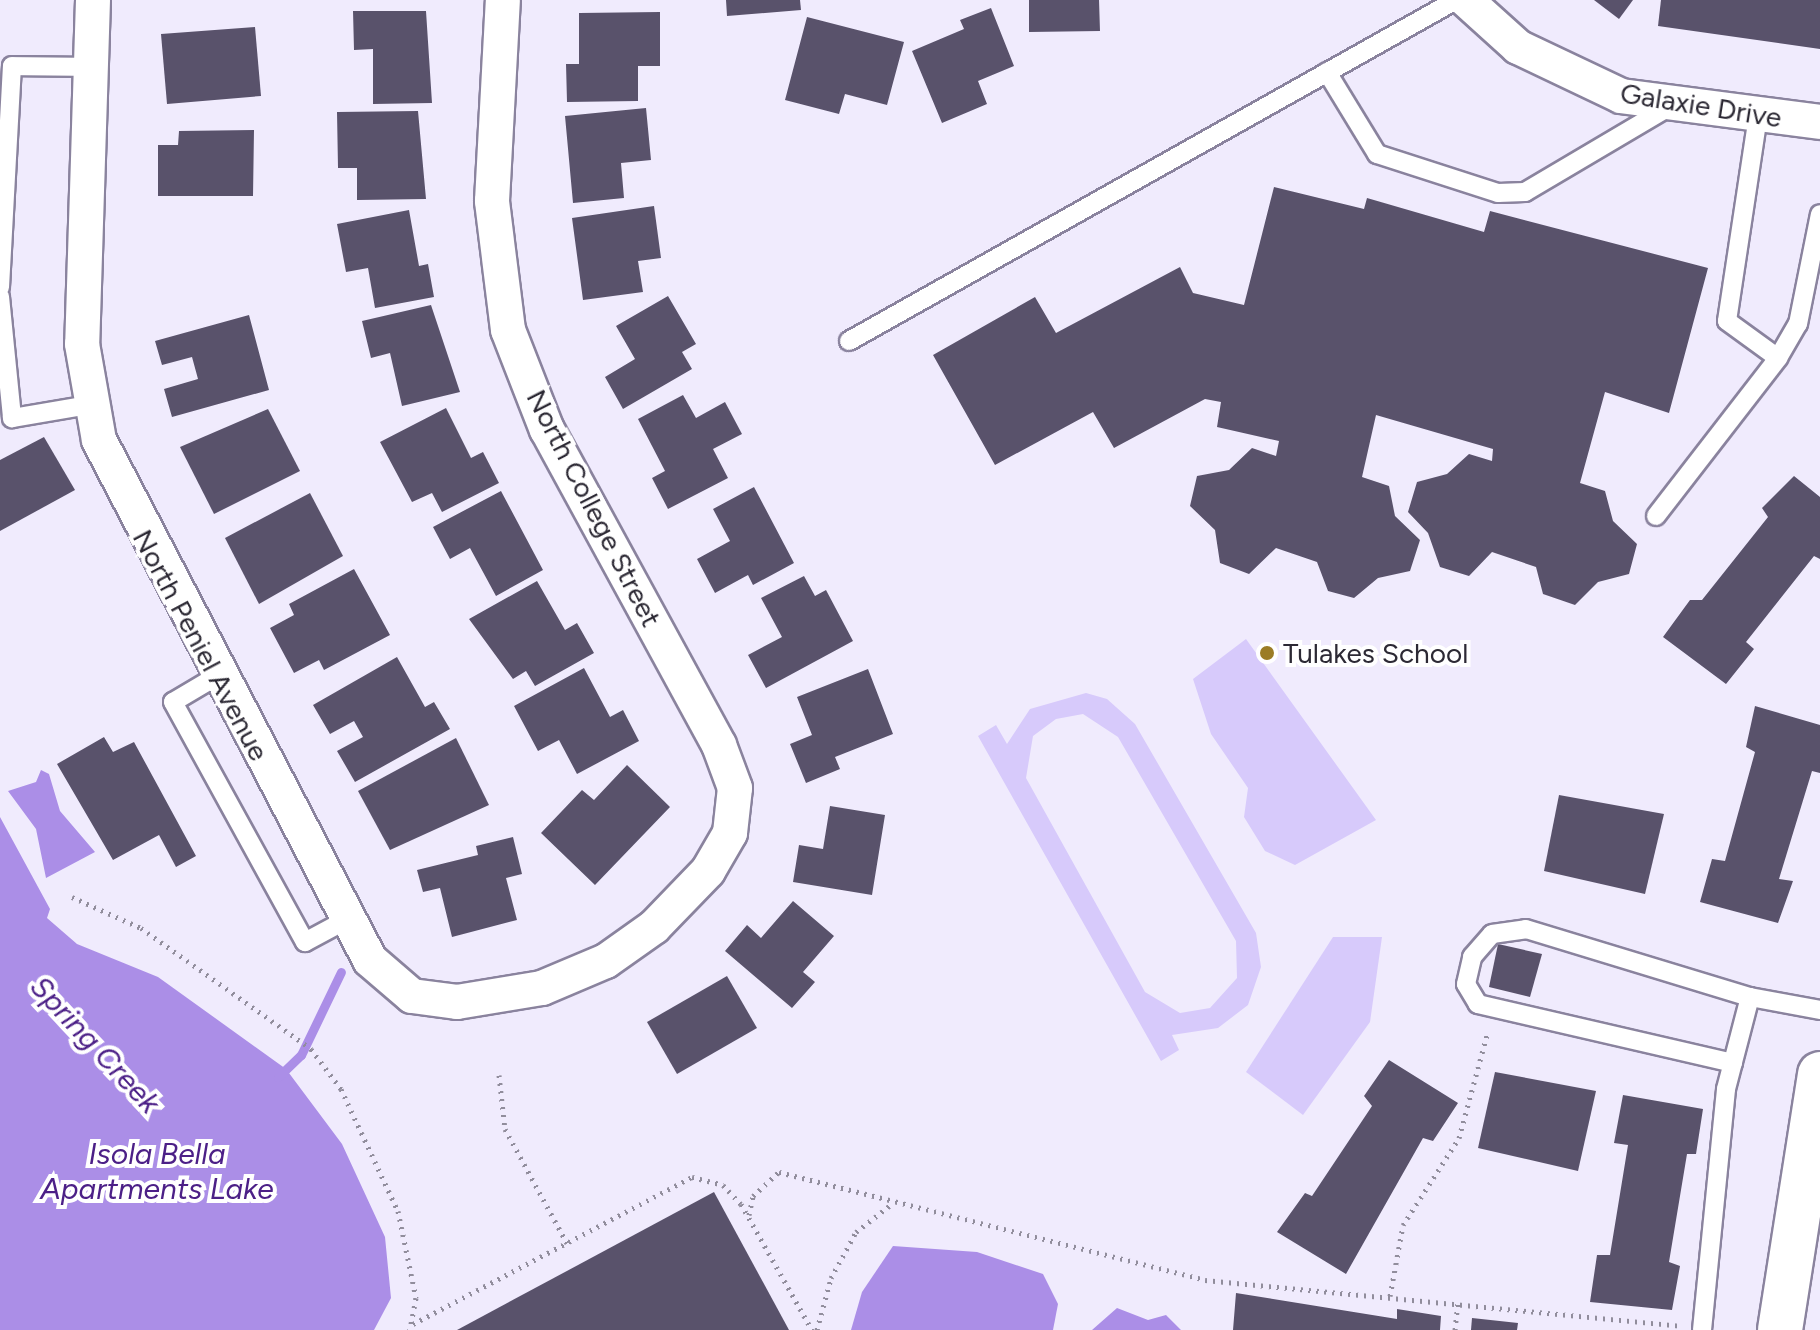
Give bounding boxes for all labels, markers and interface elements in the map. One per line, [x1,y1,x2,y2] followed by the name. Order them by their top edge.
[1618,76,1784,134] street label: Galaxie Drive
[520,384,668,632] street label: North College Street
[126,524,276,766] street label: North Peniel Avenue
[1283,636,1468,670] place label: Tulakes School
[1258,644,1276,662] marker: Tulakes School
[22,969,168,1121] water label: Spring Creek
[40,1136,274,1206] water label: Isola Bella Apartments Lake

